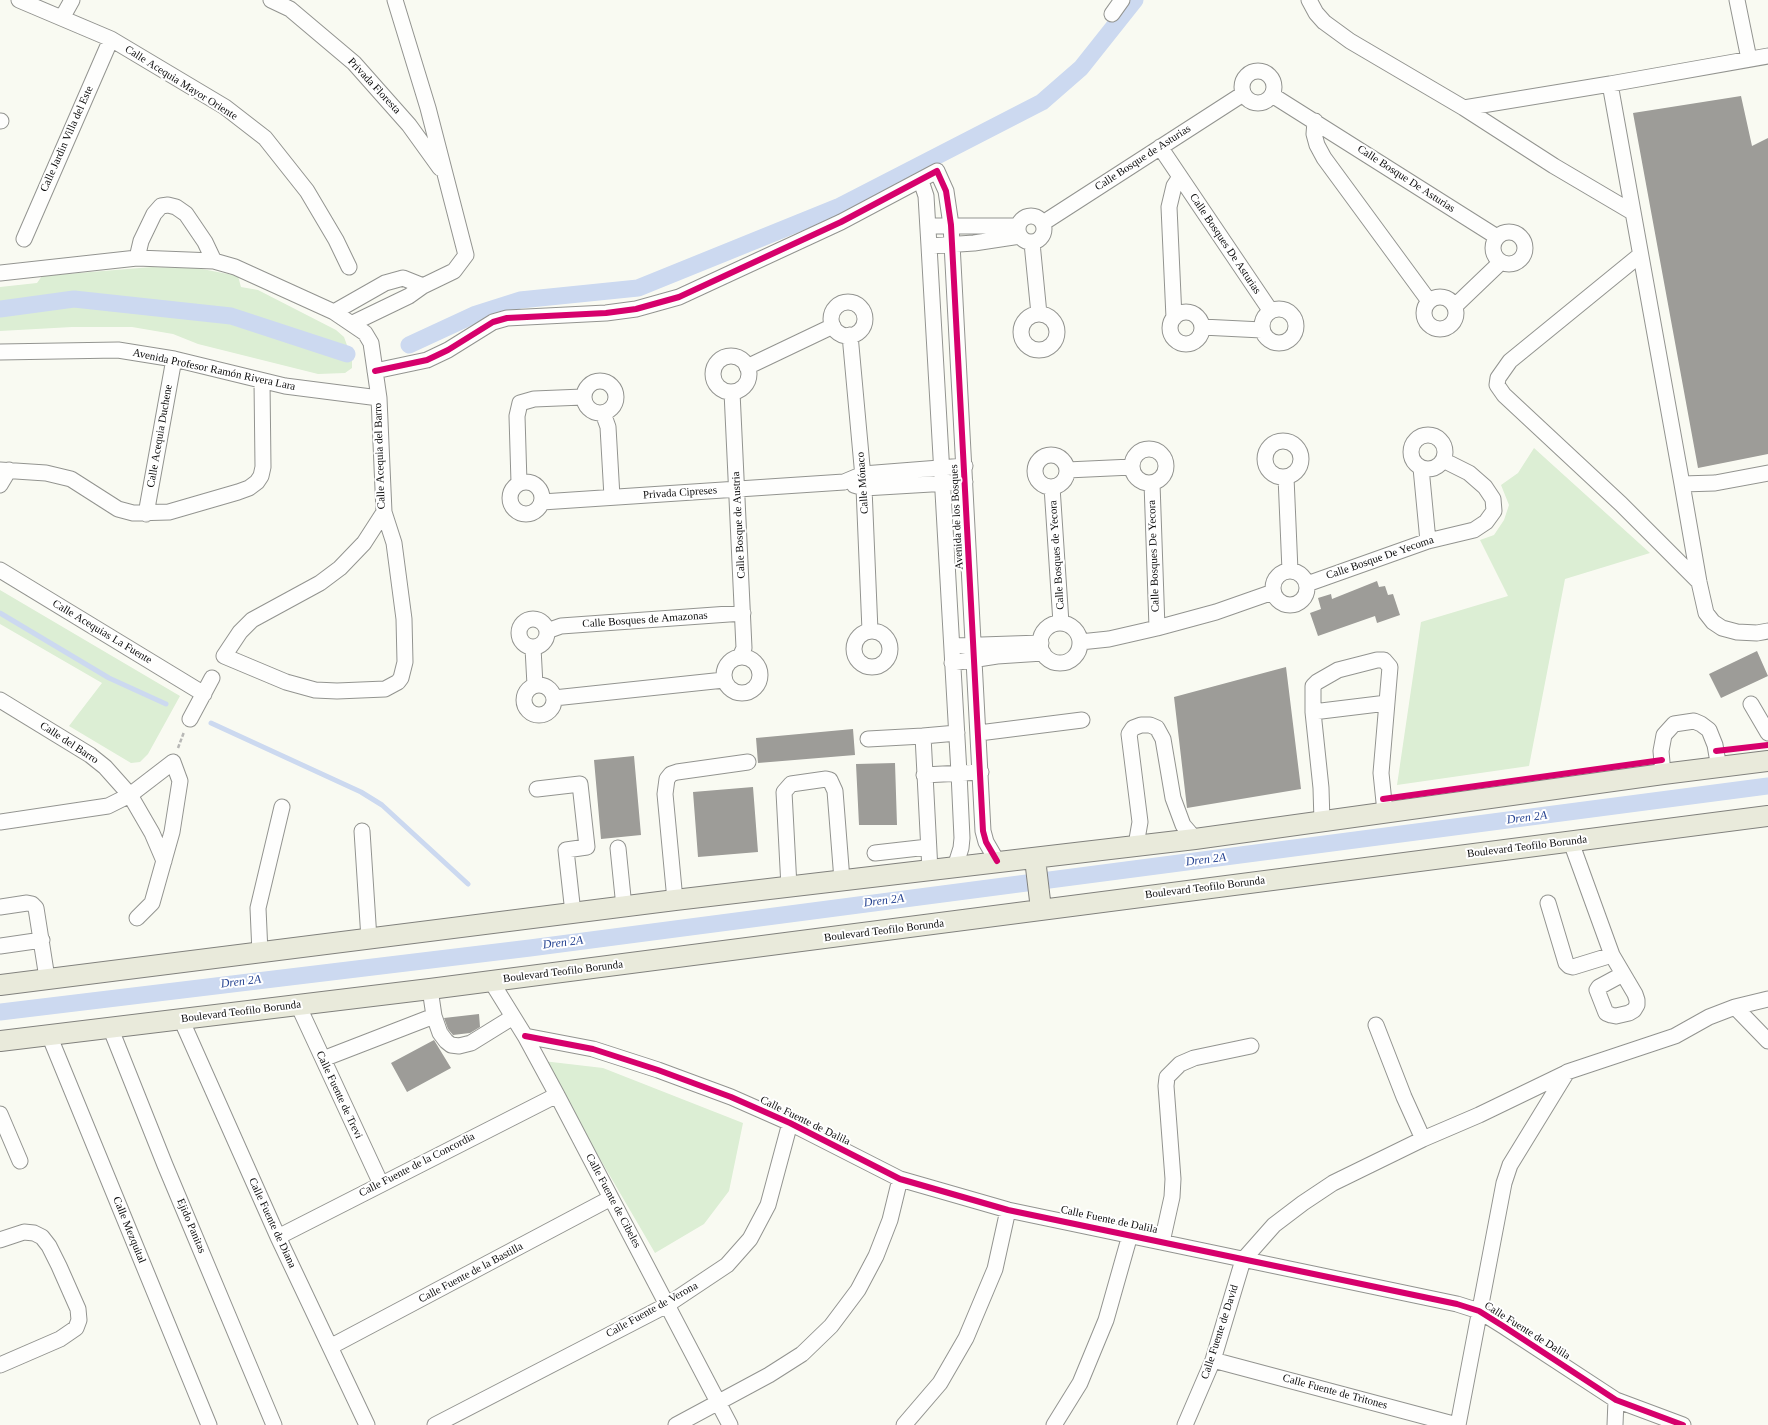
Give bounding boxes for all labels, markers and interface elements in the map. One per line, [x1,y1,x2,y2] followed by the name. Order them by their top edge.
[122,43,240,123] street label: Calle Acequia Mayor Oriente
[345,55,403,117] street label: Privada Floresta
[38,84,96,194] street label: Calle Jardin Villa del Este
[1093,122,1193,194] street label: Calle Bosque de Asturias
[1355,142,1457,216] street label: Calle Bosque De Asturias
[1186,191,1264,297] street label: Calle Bosques De Asturias
[131,346,297,394] street label: Avenida Profesor Ramón Rivera Lara
[144,383,176,489] street label: Calle Acequia Duchene
[372,403,388,509] street label: Calle Acequia del Barro
[854,452,872,514] street label: Calle Mónaco
[948,464,966,570] street label: Avenida de los Bosques
[730,471,748,579] street label: Calle Bosque de Austria
[643,484,717,502] street label: Privada Cipreses
[1047,500,1067,610] street label: Calle Bosques de Yecora
[1145,500,1163,612] street label: Calle Bosques De Yecora
[1325,533,1435,583] street label: Calle Bosque De Yecoma
[50,597,154,667] street label: Calle Acequias La Fuente
[582,609,708,631] street label: Calle Bosques de Amazonas
[37,719,101,767] street label: Calle del Barro
[1506,808,1548,828] water label: Dren 2A
[1466,833,1588,861] street label: Boulevard Teofilo Borunda
[1185,850,1227,870] water label: Dren 2A
[1144,874,1266,902] street label: Boulevard Teofilo Borunda
[863,891,905,911] water label: Dren 2A
[823,917,945,945] street label: Boulevard Teofilo Borunda
[542,933,584,953] water label: Dren 2A
[502,958,624,986] street label: Boulevard Teofilo Borunda
[220,972,262,992] water label: Dren 2A
[180,998,302,1026] street label: Boulevard Teofilo Borunda
[313,1049,365,1141] street label: Calle Fuente de Trevi
[758,1093,852,1149] street label: Calle Fuente de Dalila
[357,1130,477,1200] street label: Calle Fuente de la Concordia
[583,1152,643,1250] street label: Calle Fuente de Cibeles
[245,1176,299,1270] street label: Calle Fuente de Diana
[110,1195,148,1265] street label: Calle Mezquital
[174,1197,208,1255] street label: Ejido Panitas
[1059,1203,1159,1237] street label: Calle Fuente de Dalila
[417,1240,525,1306] street label: Calle Fuente de la Bastilla
[604,1279,700,1341] street label: Calle Fuente de Verona
[1198,1283,1242,1381] street label: Calle Fuente de David
[1482,1299,1572,1363] street label: Calle Fuente de Dalila
[1281,1372,1389,1412] street label: Calle Fuente de Tritones

